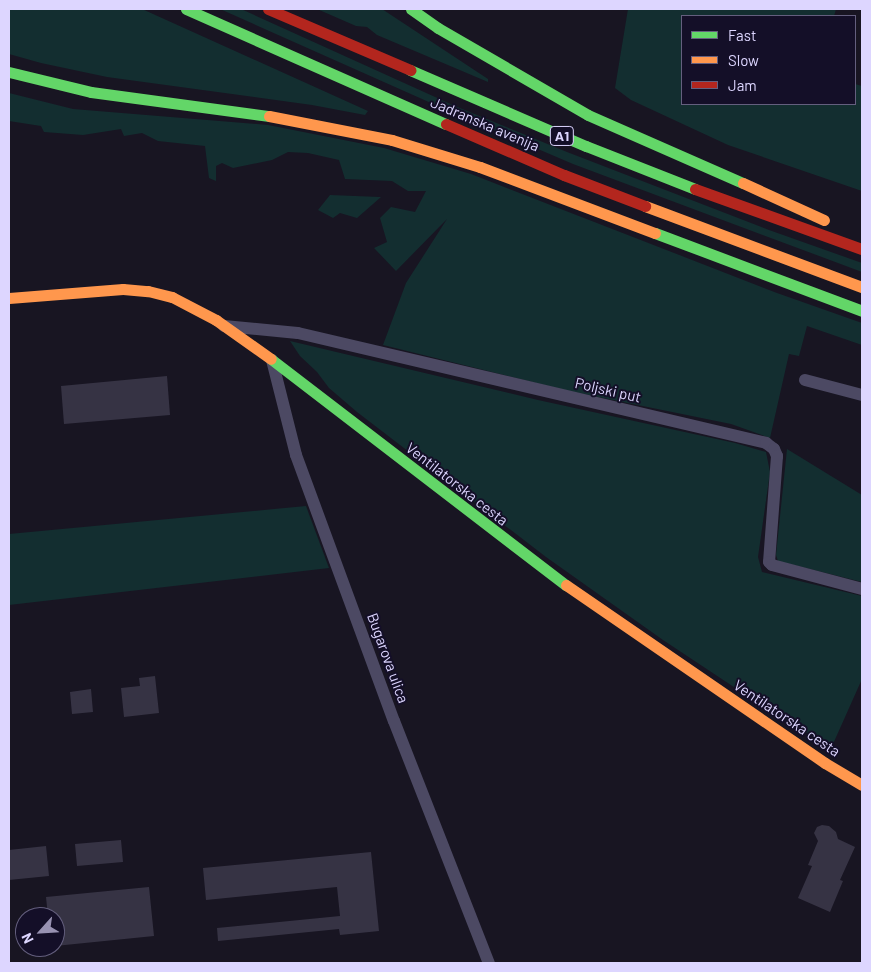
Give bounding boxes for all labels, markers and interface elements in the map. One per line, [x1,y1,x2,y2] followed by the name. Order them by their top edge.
[681,15,856,105] legend
[728,26,756,44] text: Fast
[728,51,759,69] text: Slow
[728,76,757,94] text: Jam
[428,93,542,155] street label: Jadranska avenija
[550,124,574,148] road number: A1
[573,374,643,406] street label: Poljski put
[402,439,512,529] street label: Ventilatorska cesta
[363,610,413,706] street label: Bugarova ulica
[730,676,844,760] street label: Ventilatorska cesta
[15,907,65,957] north arrow
[17,930,37,946] text: N

